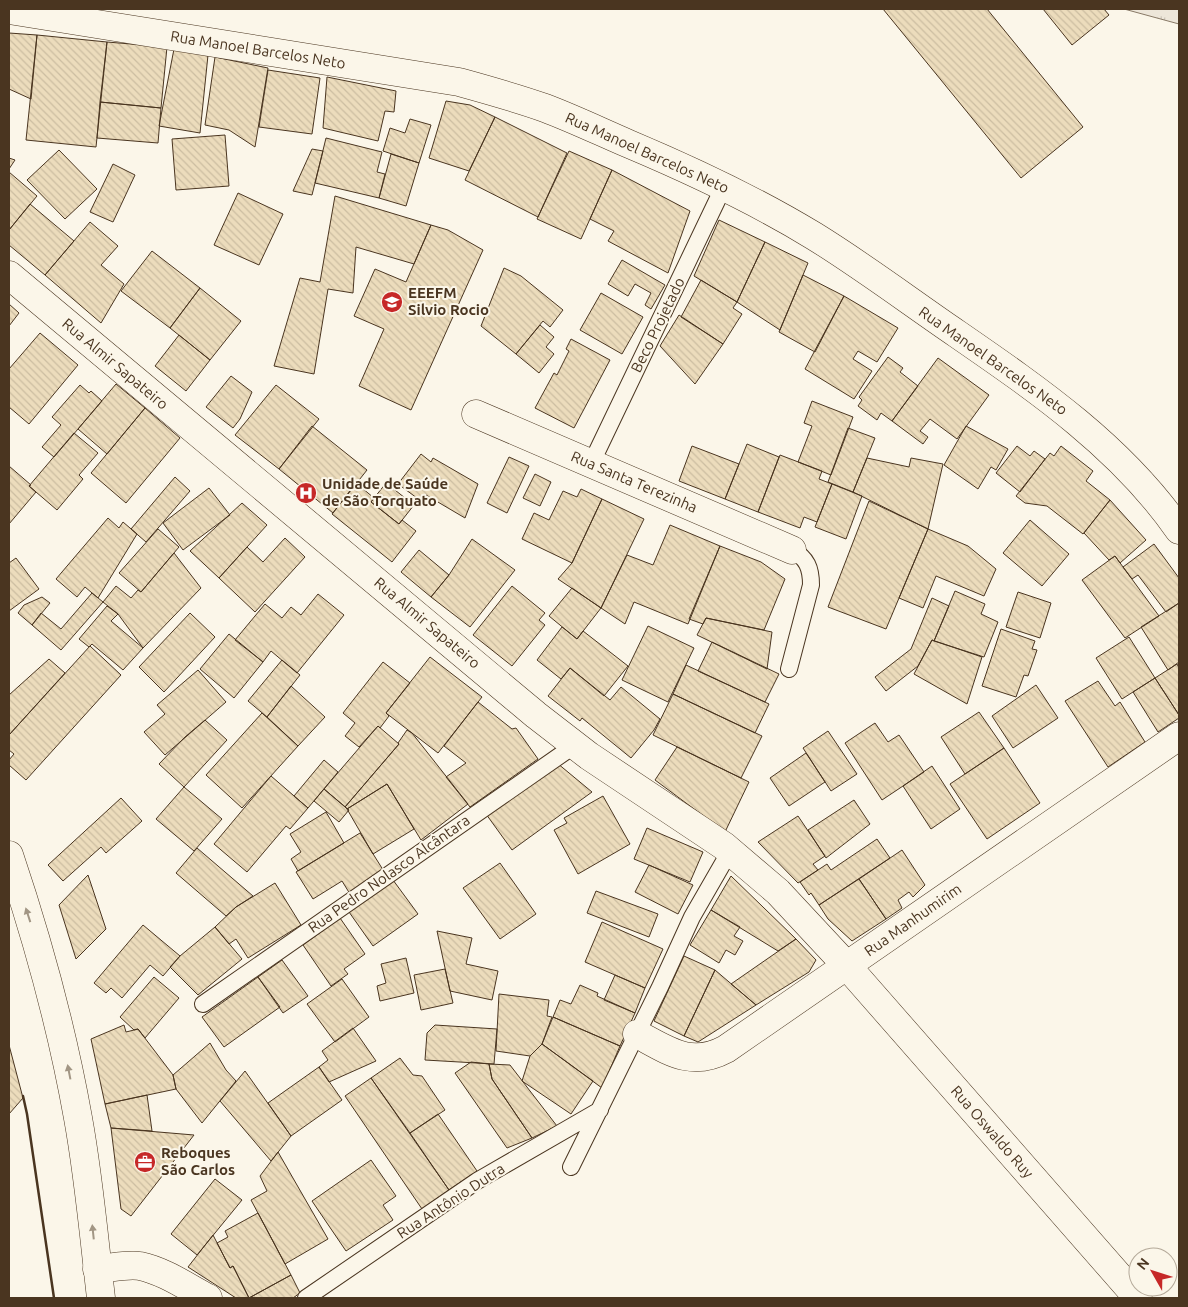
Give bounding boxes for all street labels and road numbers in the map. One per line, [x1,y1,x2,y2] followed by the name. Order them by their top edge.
[169,27,347,72] street label: Rua Manoel Barcelos Neto
[563,109,732,196] street label: Rua Manoel Barcelos Neto
[627,275,688,375] street label: Beco Projetado
[916,303,1071,418] street label: Rua Manoel Barcelos Neto
[59,314,172,413] street label: Rua Almir Sapateiro
[569,447,700,516] street label: Rua Santa Terezinha
[371,573,484,672] street label: Rua Almir Sapateiro
[305,811,473,936] street label: Rua Pedro Nolasco Alcântara
[861,880,964,959] street label: Rua Manhumirim
[948,1082,1037,1181] street label: Rua Oswaldo Ruy
[394,1159,508,1242] street label: Rua Antônio Dutra

